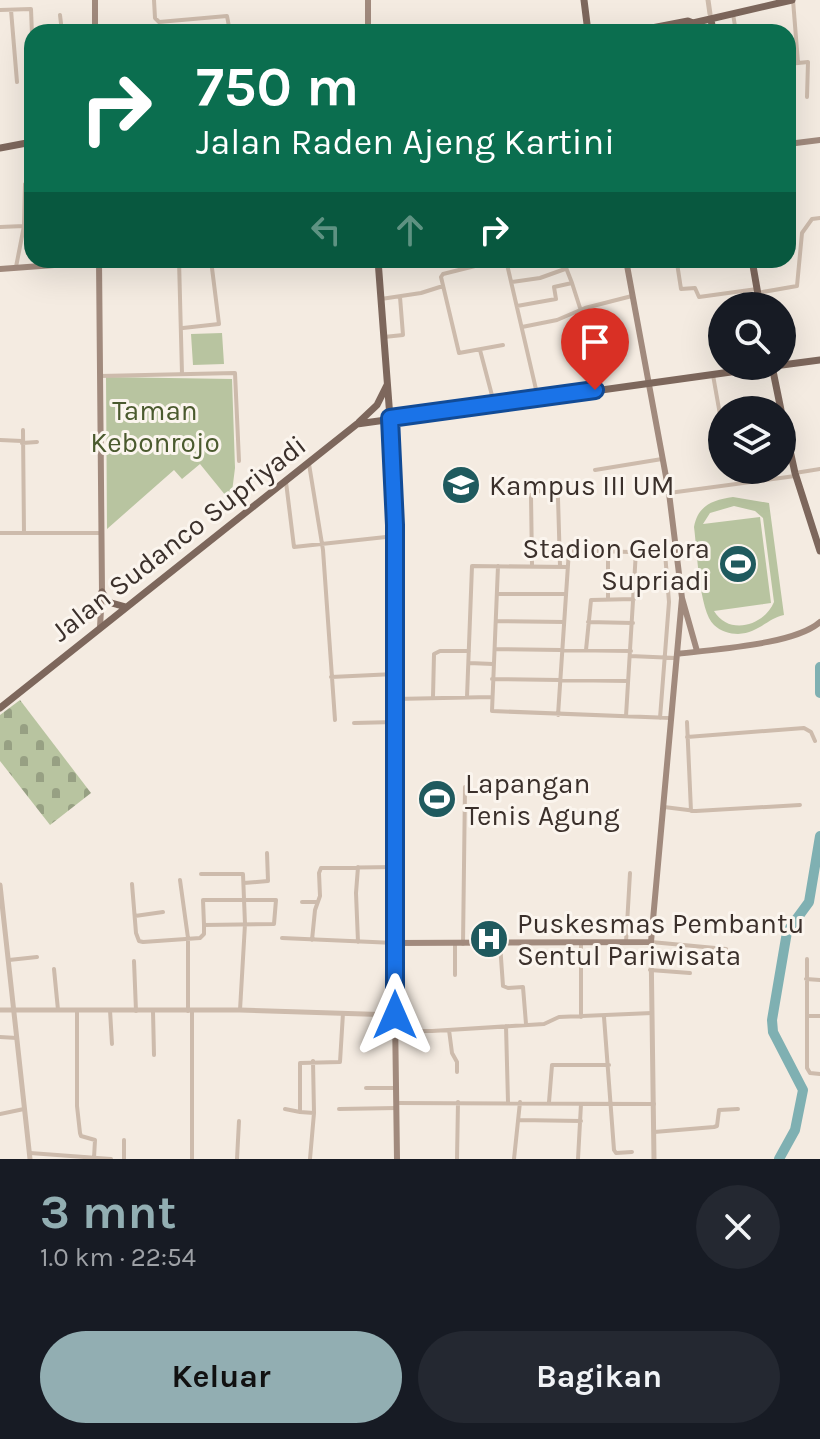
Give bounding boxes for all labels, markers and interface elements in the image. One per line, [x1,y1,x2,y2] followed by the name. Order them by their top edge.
[196,54,359,119] text: 750 m
[64,56,168,160] icon: right
[196,121,615,163] text: Jalan Raden Ajeng Kartini
[304,208,348,252] icon: left
[388,208,432,252] icon: ahead
[472,208,516,252] icon: right
[708,292,796,484] map controls
[708,292,796,380] button: search
[561,308,629,390] pin
[573,320,617,364] icon: arrive
[90,394,220,459] park label: Taman Kebonrojo
[708,396,796,484] button: layers
[44,428,312,648] street label: Jalan Sudanco Supriyadi
[440,464,482,506] school or university icon: Kampus III UM
[489,469,674,502] place label: Kampus III UM
[522,532,710,597] place label: Stadion Gelora Supriadi
[717,543,759,585] sports icon: Stadion Gelora Supriadi
[465,767,620,832] place label: Lapangan Tenis Agung
[416,778,458,820] sports icon: Lapangan Tenis Agung
[517,907,804,972] place label: Puskesmas Pembantu Sentul Pariwisata
[468,918,510,960] hospital icon: Puskesmas Pembantu Sentul Pariwisata
[353,973,437,1057] position arrow
[40,1184,176,1240] text: 3 mnt
[696,1185,780,1269] button: close
[40,1242,196,1273] text: 1.0 km · 22:54
[40,1331,402,1423] button: Keluar
[418,1331,780,1423] button: Bagikan

